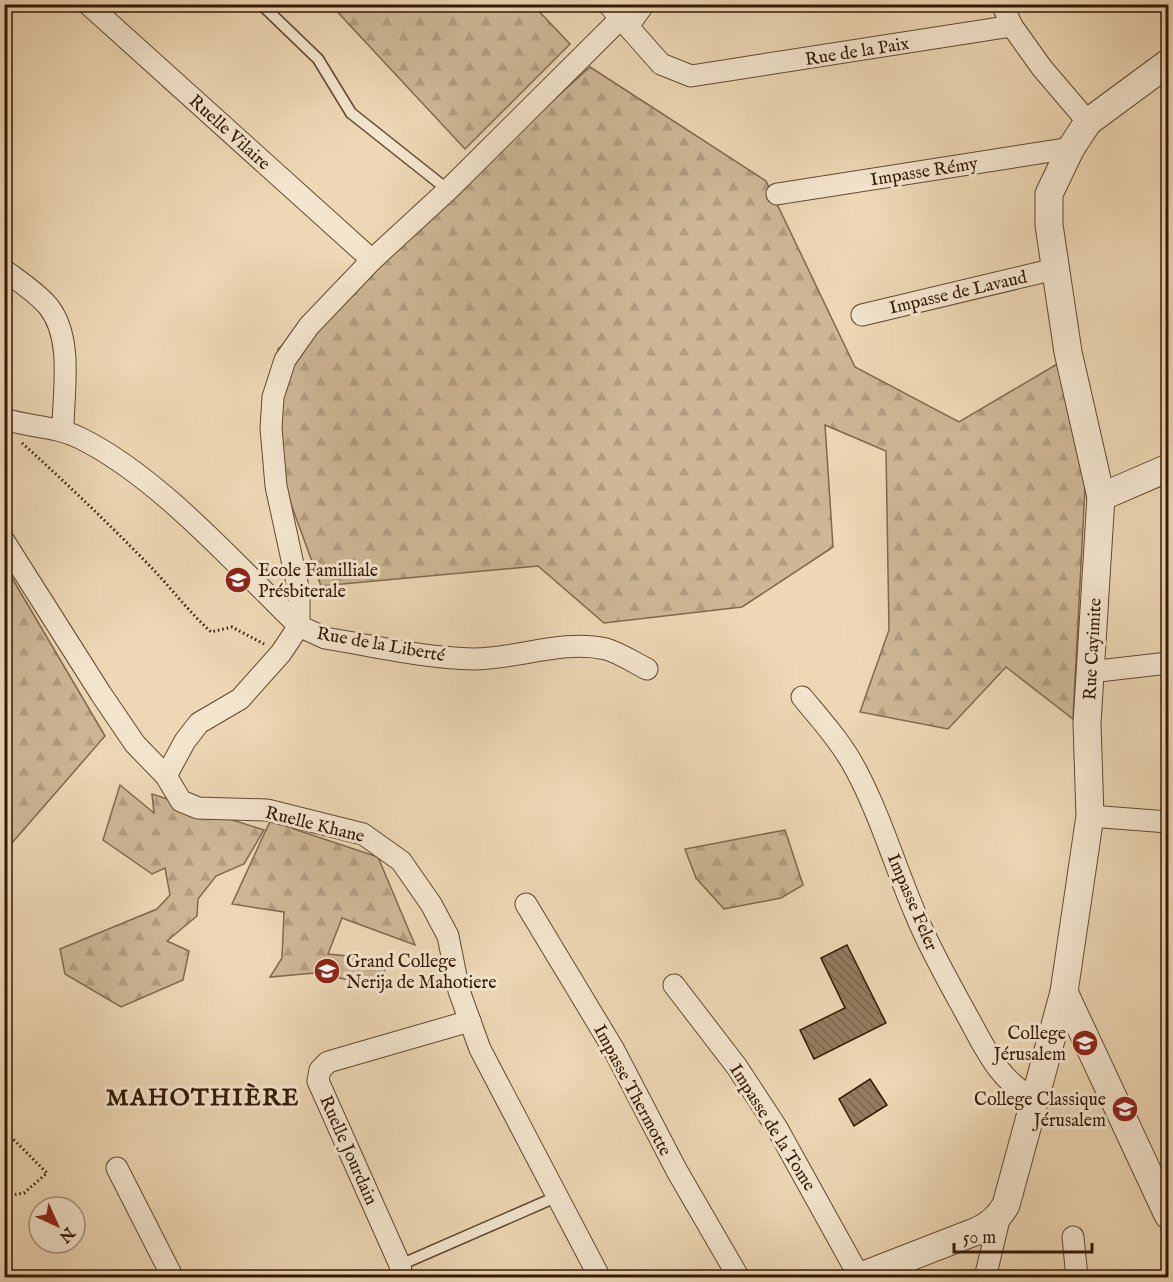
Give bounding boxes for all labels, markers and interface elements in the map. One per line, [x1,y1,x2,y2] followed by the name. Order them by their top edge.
[803,33,911,72] street label: Rue de la Paix
[183,90,275,176] street label: Ruelle Vilaire
[869,153,980,192] street label: Impasse Rémy
[887,266,1030,321] street label: Impasse de Lavaud
[258,560,378,604] place label: Ecole Familliale Présbiterale
[223,565,253,595] school or university icon: Ecole Familliale Présbiterale
[1079,597,1108,701] street label: Rue Cayimite
[315,623,447,668] street label: Rue de la Liberté
[263,802,367,849] street label: Ruelle Khane
[881,851,943,955] street label: Impasse Feler
[346,951,496,995] place label: Grand College Nerija de Mahotiere
[312,956,342,986] school or university icon: Grand College Nerija de Mahotiere
[587,1021,676,1160] street label: Impasse Thermotte
[992,1023,1066,1067] place label: College Jérusalem
[1070,1028,1100,1058] school or university icon: College Jérusalem
[723,1060,820,1196] street label: Impasse de la Tome
[106,1083,300,1114] district label: MAHOTHIÈRE
[974,1089,1106,1133] place label: College Classique Jérusalem
[313,1092,382,1209] street label: Ruelle Jourdain
[1110,1094,1140,1124] school or university icon: College Classique Jérusalem
[27,1195,87,1255] north arrow
[954,1216,1092,1254] scale bar
[54,1222,79,1246] text: N
[963,1227,996,1250] text: 50 m

